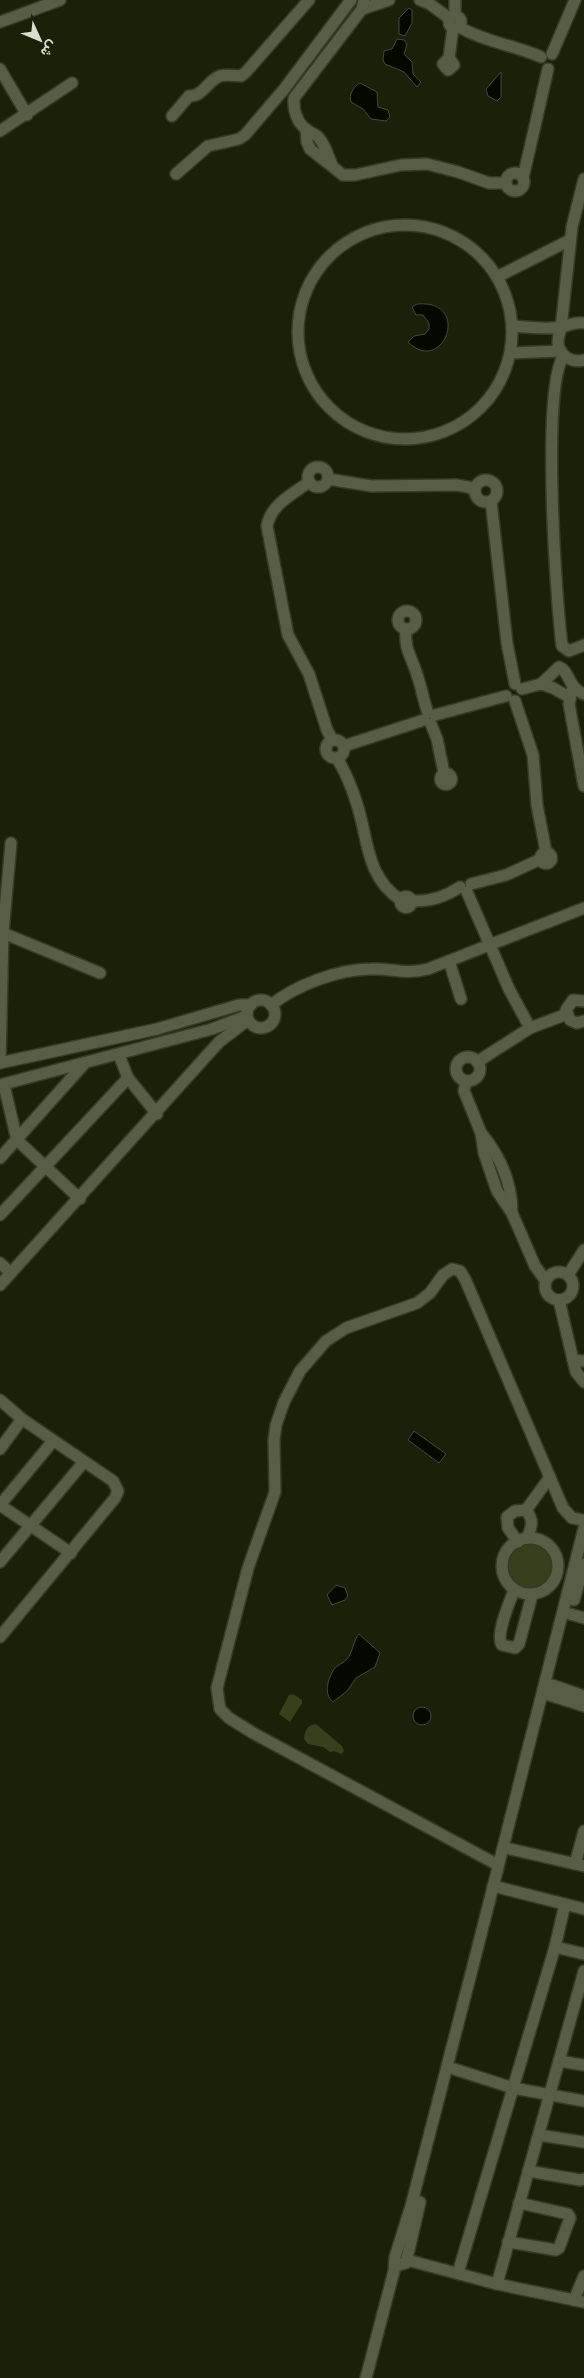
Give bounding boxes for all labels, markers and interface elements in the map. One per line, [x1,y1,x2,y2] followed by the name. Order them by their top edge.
[15,15,65,65] north arrow
[37,37,61,61] text: ش

